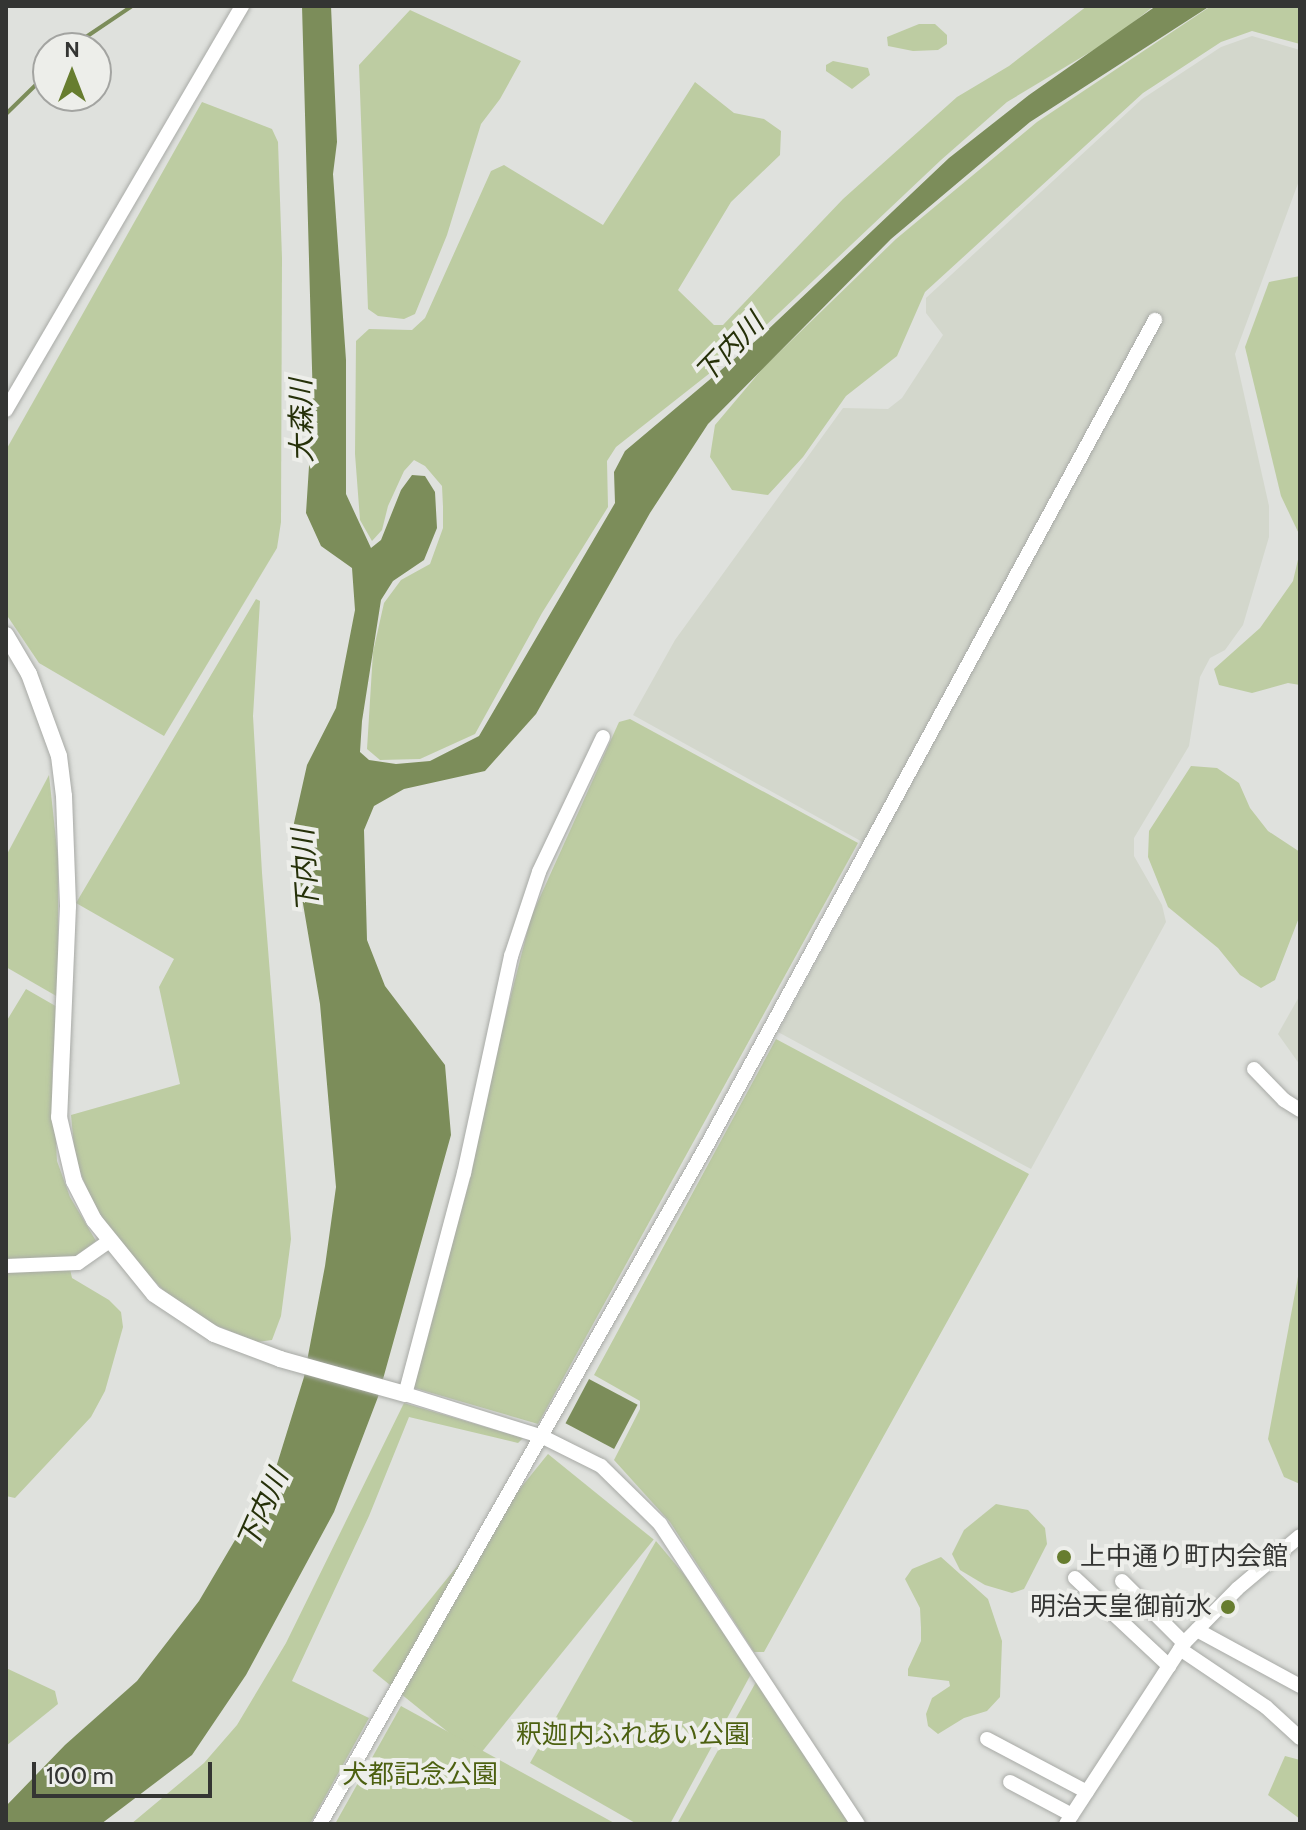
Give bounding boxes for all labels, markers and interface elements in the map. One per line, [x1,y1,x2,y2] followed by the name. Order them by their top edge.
[32,32,112,112] north arrow
[64,36,80,63] text: N
[688,306,770,390] water label: 下内川
[283,379,319,463] water label: 大森川
[285,828,325,914] water label: 下内川
[230,1464,294,1554] water label: 下内川
[1080,1541,1288,1573] place label: 上中通り町内会館
[1055,1548,1073,1566] marker: 上中通り町内会館
[1030,1591,1212,1623] place label: 明治天皇御前水
[1219,1598,1237,1616] marker: 明治天皇御前水
[516,1719,750,1751] park label: 釈迦内ふれあい公園
[36,1746,216,1796] scale bar
[342,1759,498,1791] park label: 犬都記念公園
[46,1761,114,1790] text: 100 m

